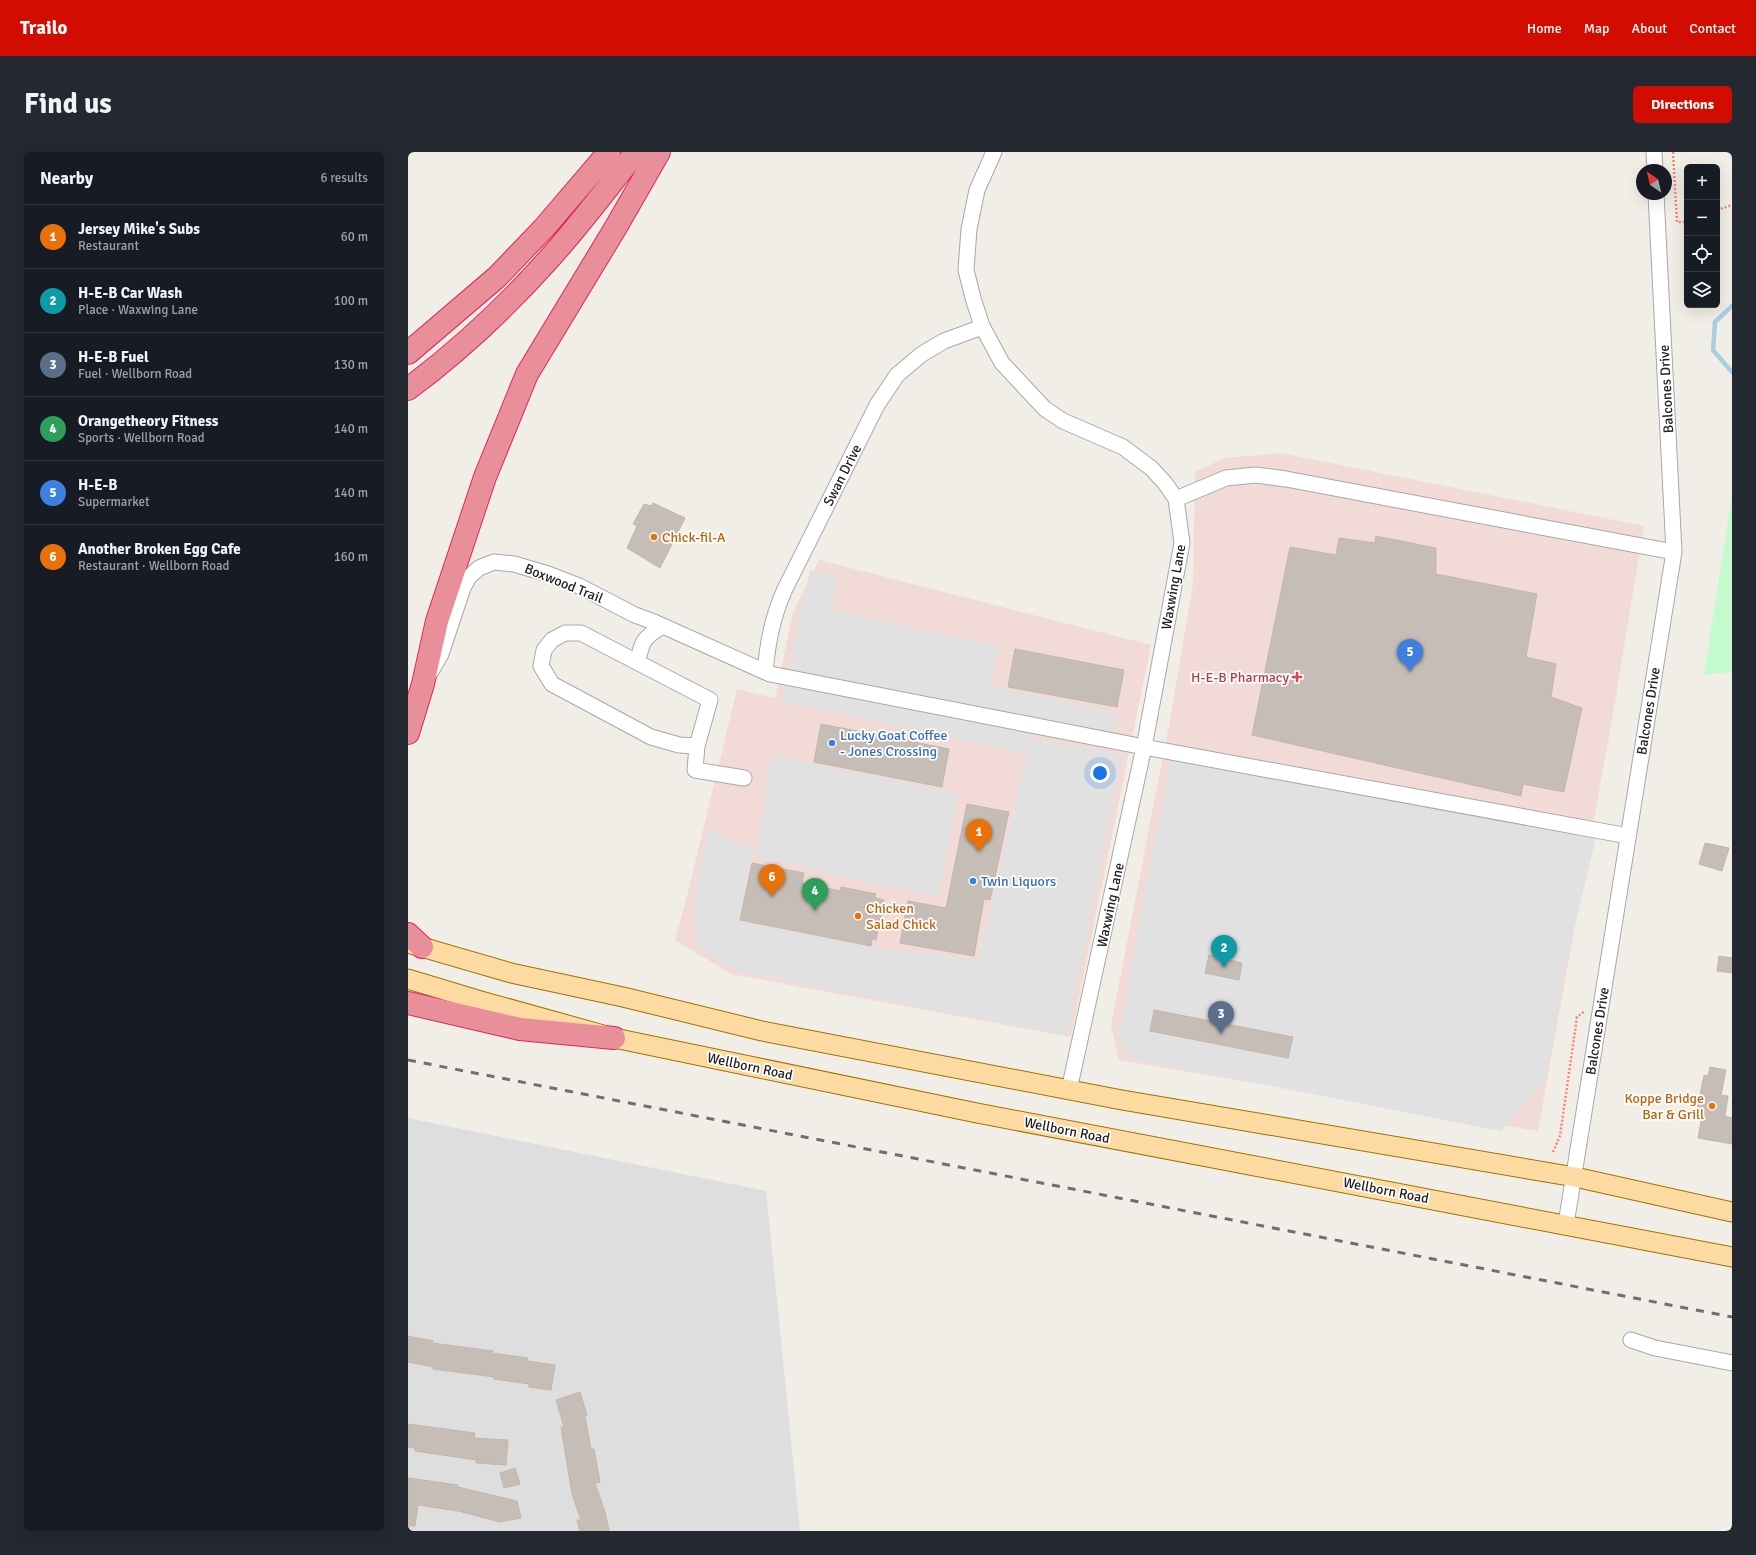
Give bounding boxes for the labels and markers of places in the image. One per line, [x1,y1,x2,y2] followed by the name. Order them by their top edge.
[662,529,726,546] place label: Chick-fil-A
[649,532,659,542] marker: Chick-fil-A
[1397,639,1423,672] pin: 5
[1191,669,1289,686] place label: H-E-B Pharmacy
[1292,672,1302,682] marker: H-E-B Pharmacy
[840,727,947,760] place label: Lucky Goat Coffee - Jones Crossing
[827,738,837,748] marker: Lucky Goat Coffee - Jones Crossing
[966,819,992,852] pin: 1
[759,864,785,897] pin: 6
[981,873,1056,890] place label: Twin Liquors
[968,876,978,886] marker: Twin Liquors
[802,878,828,911] pin: 4
[866,900,936,933] place label: Chicken Salad Chick
[853,911,863,921] marker: Chicken Salad Chick
[1211,935,1237,968] pin: 2
[1208,1001,1234,1034] pin: 3
[1624,1090,1704,1123] place label: Koppe Bridge Bar & Grill
[1707,1101,1717,1111] marker: Koppe Bridge Bar & Grill

